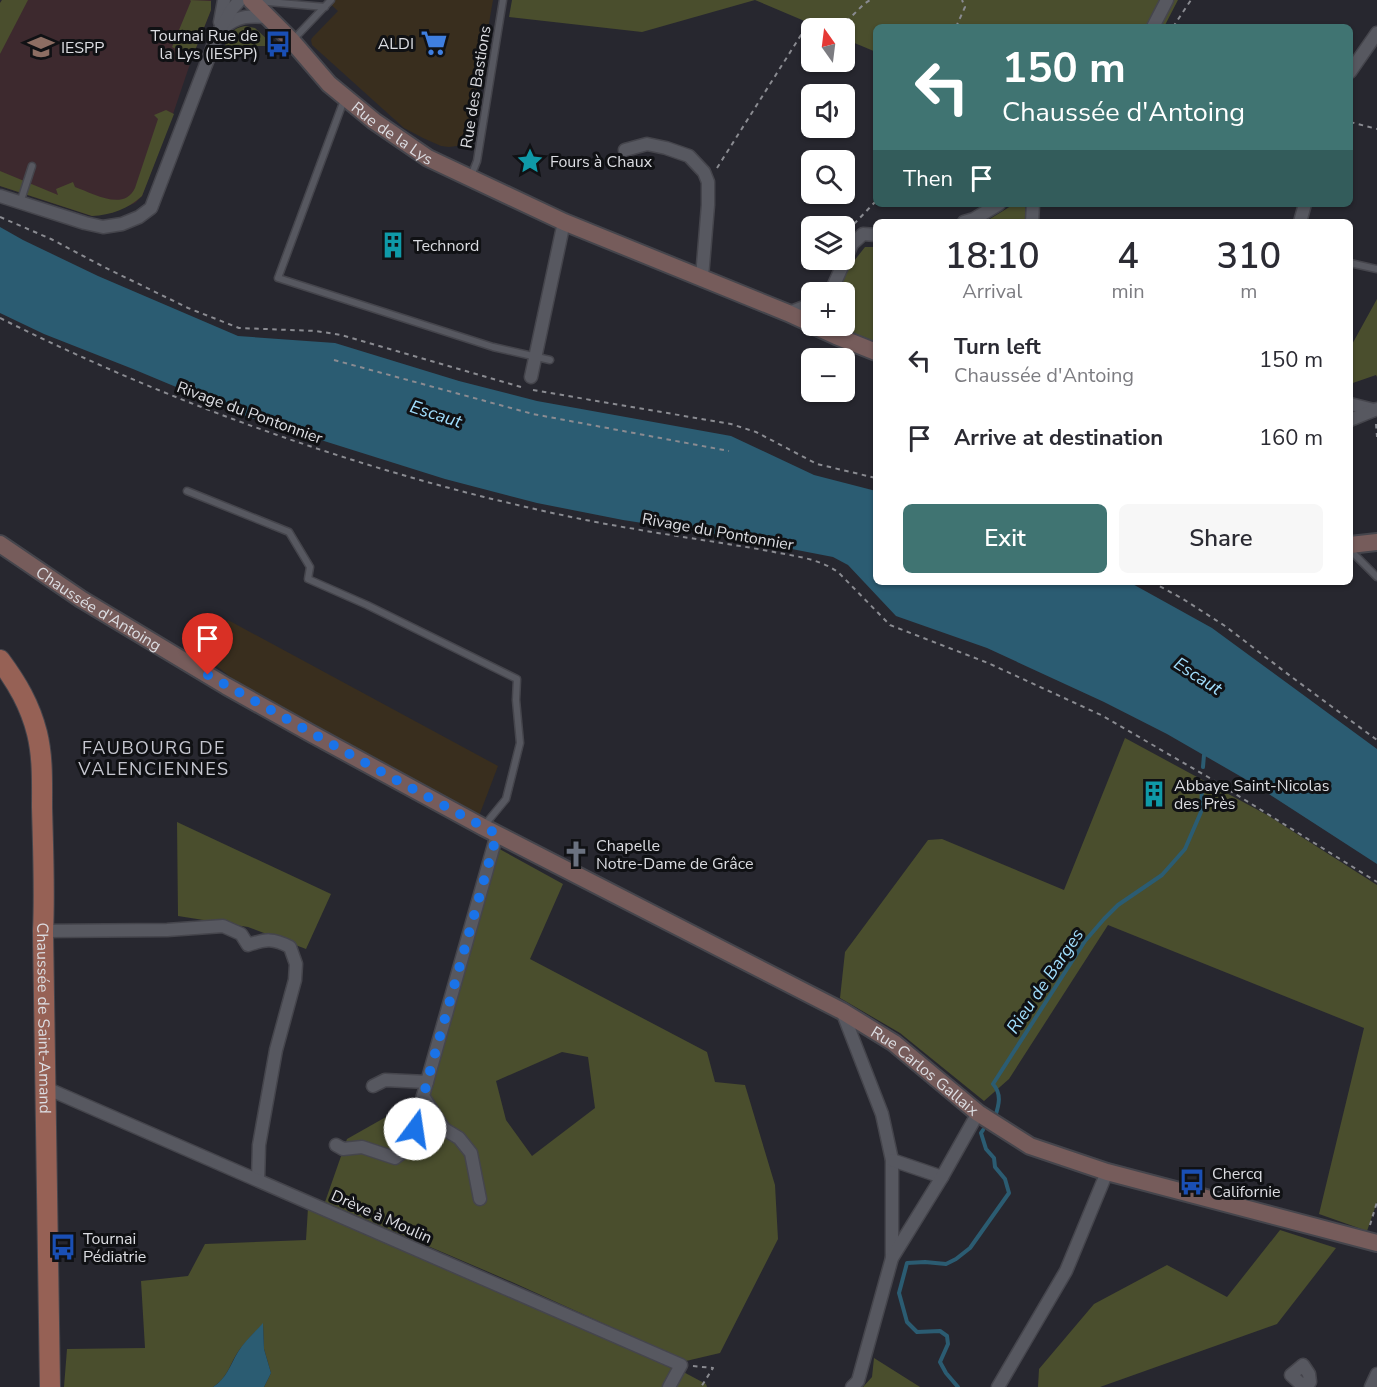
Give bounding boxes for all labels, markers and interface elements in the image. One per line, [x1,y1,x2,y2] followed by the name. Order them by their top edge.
[801,18,855,72] north arrow
[801,18,855,402] map controls
[455,24,497,150] street label: Rue des Bastions
[150,25,258,65] place label: Tournai Rue de la Lys (IESPP)
[419,28,449,58] supermarket icon: ALDI
[263,29,293,59] bus stop icon: Tournai Rue de la Lys (IESPP)
[26,32,56,62] school or university icon: IESPP
[378,33,414,55] place label: ALDI
[61,37,104,59] place label: IESPP
[1002,40,1126,97] text: 150 m
[903,48,981,126] icon: left
[801,84,855,138] button: sound
[1002,94,1245,131] text: Chaussée d'Antoing
[347,97,436,171] street label: Rue de la Lys
[515,146,545,176] place icon: Fours à Chaux
[801,150,855,204] button: search
[550,151,653,173] place label: Fours à Chaux
[965,162,998,195] icon: arrive
[903,164,953,194] text: Then
[801,216,855,270] button: layers
[378,230,408,260] building icon: Technord
[945,232,1040,281] text: 18:10
[1117,232,1139,281] text: 4
[1216,232,1281,281] text: 310
[413,235,479,257] place label: Technord
[962,278,1022,305] text: Arrival
[1112,278,1145,305] text: min
[1240,278,1257,305] text: m
[801,282,855,336] button: +
[954,332,1041,362] text: Turn left
[903,344,936,377] icon: left
[1259,345,1323,375] text: 150 m
[801,348,855,402] button: −
[954,362,1134,389] text: Chaussée d'Antoing
[174,376,326,450] street label: Rivage du Pontonnier
[407,394,466,434] water label: Escaut
[903,422,936,455] icon: arrive
[954,423,1163,453] text: Arrive at destination
[1259,423,1323,453] text: 160 m
[903,504,1107,573] button: Exit
[1119,504,1323,573] button: Share
[640,508,796,556] street label: Rivage du Pontonnier
[31,562,165,657] street label: Chaussée d'Antoing
[182,613,233,675] pin
[191,622,224,655] icon: arrive
[1169,651,1227,701] water label: Escaut
[77,736,230,781] district label: FAUBOURG DE VALENCIENNES
[1174,775,1329,815] place label: Abbaye Saint-Nicolas des Près
[1139,779,1169,809] building icon: Abbaye Saint-Nicolas des Près
[596,835,754,875] place label: Chapelle Notre-Dame de Grâce
[561,839,591,869] church icon: Chapelle Notre-Dame de Grâce
[31,922,56,1114] street label: Chaussée de Saint-Amand
[1001,924,1089,1038] water label: Rieu de Barges
[866,1021,984,1122] street label: Rue Carlos Gallaix
[383,1097,447,1161] position arrow
[1212,1163,1280,1203] place label: Chercq Californie
[1177,1167,1207,1197] bus stop icon: Chercq Californie
[328,1185,436,1249] street label: Drève à Moulin
[83,1228,146,1268] place label: Tournai Pédiatrie
[48,1232,78,1262] bus stop icon: Tournai Pédiatrie

